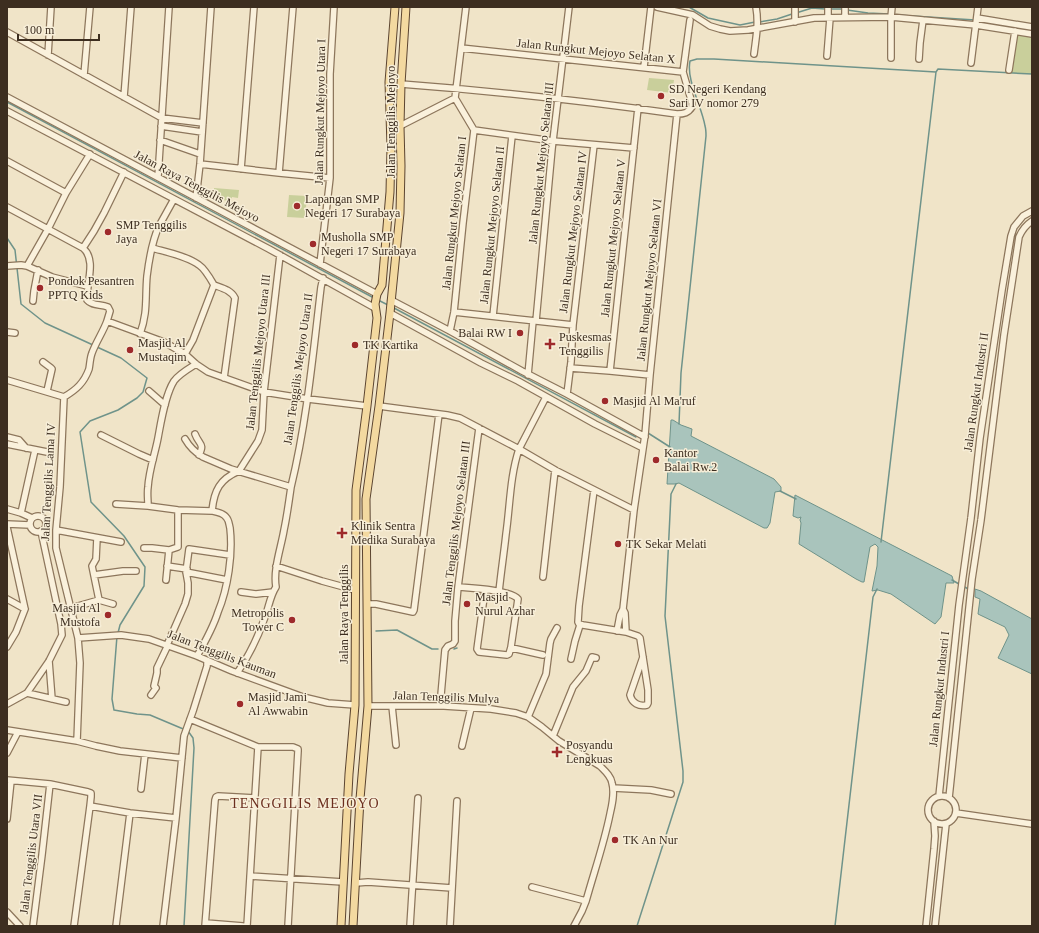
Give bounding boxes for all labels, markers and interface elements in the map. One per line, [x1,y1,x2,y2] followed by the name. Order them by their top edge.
[18,16,99,42] scale bar
[24,23,55,37] text: 100 m
[516,36,676,66] street label: Jalan Rungkut Mejoyo Selatan X
[312,39,328,185] street label: Jalan Rungkut Mejoyo Utara I
[384,66,398,178] street label: Jalan Tenggilis Mejoyo
[526,81,556,245] street label: Jalan Rungkut Mejoyo Selatan III
[669,82,766,110] place label: SD Negeri Kendang Sari IV nomor 279
[656,91,666,101] marker: SD Negeri Kendang Sari IV nomor 279
[439,135,469,291] street label: Jalan Rungkut Mejoyo Selatan I
[477,145,507,305] street label: Jalan Rungkut Mejoyo Selatan II
[132,147,262,225] street label: Jalan Raya Tenggilis Mejoyo
[556,150,590,314] street label: Jalan Rungkut Mejoyo Selatan IV
[598,158,628,318] street label: Jalan Rungkut Mejoyo Selatan V
[305,192,401,220] place label: Lapangan SMP Negeri 17 Surabaya
[634,198,664,362] street label: Jalan Rungkut Mejoyo Selatan VI
[292,201,302,211] marker: Lapangan SMP Negeri 17 Surabaya
[116,218,187,246] place label: SMP Tenggilis Jaya
[103,227,113,237] marker: SMP Tenggilis Jaya
[321,230,417,258] place label: Musholla SMP Negeri 17 Surabaya
[308,239,318,249] marker: Musholla SMP Negeri 17 Surabaya
[243,273,273,431] street label: Jalan Tenggilis Mejoyo Utara III
[48,274,134,302] place label: Pondok Pesantren PPTQ Kids
[35,283,45,293] marker: Pondok Pesantren PPTQ Kids
[280,292,316,446] street label: Jalan Tenggilis Mejoyo Utara II
[458,326,512,340] place label: Balai RW I
[515,328,525,338] marker: Balai RW I
[559,330,612,358] place label: Puskesmas Tenggilis
[961,331,991,453] street label: Jalan Rungkut Industri II
[138,336,187,364] place label: Masjid Al Mustaqim
[363,338,419,352] place label: TK Kartika
[544,338,556,350] marker: Puskesmas Tenggilis
[350,340,360,350] marker: TK Kartika
[125,345,135,355] marker: Masjid Al Mustaqim
[613,394,696,408] place label: Masjid Al Ma'ruf
[600,396,610,406] marker: Masjid Al Ma'ruf
[38,422,58,541] street label: Jalan Tenggilis Lama IV
[439,440,473,606] street label: Jalan Tenggilis Mejoyo Selatan III
[664,446,717,474] place label: Kantor Balai Rw.2
[651,455,661,465] marker: Kantor Balai Rw.2
[351,519,436,547] place label: Klinik Sentra Medika Surabaya
[336,527,348,539] marker: Klinik Sentra Medika Surabaya
[626,537,707,551] place label: TK Sekar Melati
[613,539,623,549] marker: TK Sekar Melati
[337,564,351,664] street label: Jalan Raya Tenggilis
[475,590,535,618] place label: Masjid Nurul Azhar
[462,599,472,609] marker: Masjid Nurul Azhar
[52,601,101,629] place label: Masjid Al Mustofa
[231,606,284,634] place label: Metropolis Tower C
[103,610,113,620] marker: Masjid Al Mustofa
[287,615,297,625] marker: Metropolis Tower C
[166,627,278,681] street label: Jalan Tenggilis Kauman
[926,630,952,748] street label: Jalan Rungkut Industri I
[393,688,500,706] street label: Jalan Tenggilis Mulya
[248,690,308,718] place label: Masjid Jami Al Awwabin
[235,699,245,709] marker: Masjid Jami Al Awwabin
[566,738,613,766] place label: Posyandu Lengkuas
[551,746,563,758] marker: Posyandu Lengkuas
[17,793,45,915] street label: Jalan Tenggilis Utara VII
[230,796,380,811] district label: TENGGILIS MEJOYO
[623,833,678,847] place label: TK An Nur
[610,835,620,845] marker: TK An Nur

